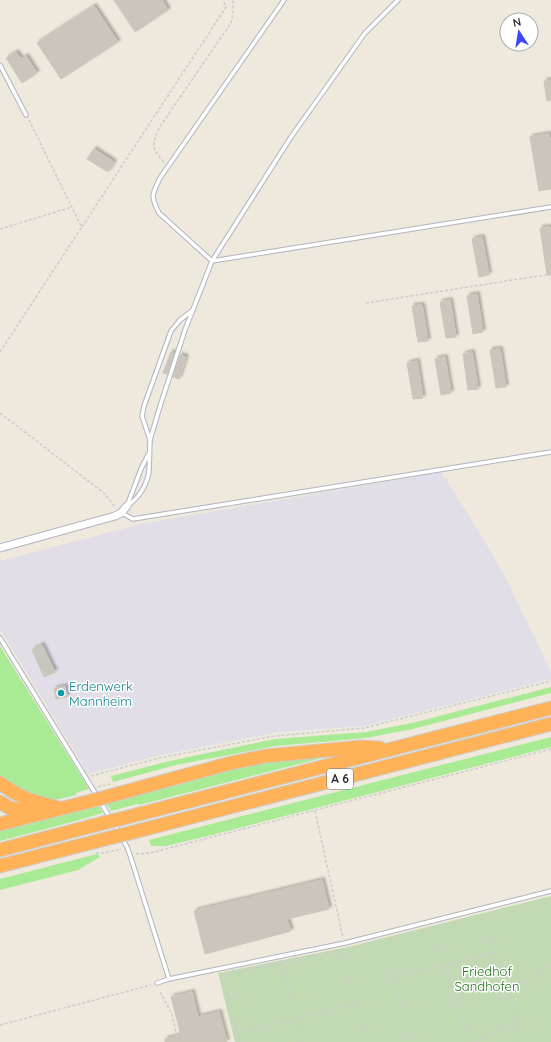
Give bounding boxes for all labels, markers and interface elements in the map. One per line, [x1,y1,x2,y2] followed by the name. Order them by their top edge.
[499,12,539,52] north arrow
[512,15,522,30] text: N
[69,678,133,709] place label: Erdenwerk Mannheim
[56,688,66,698] marker: Erdenwerk Mannheim
[327,769,353,789] road number: A 6
[455,963,519,994] park label: Friedhof Sandhofen

